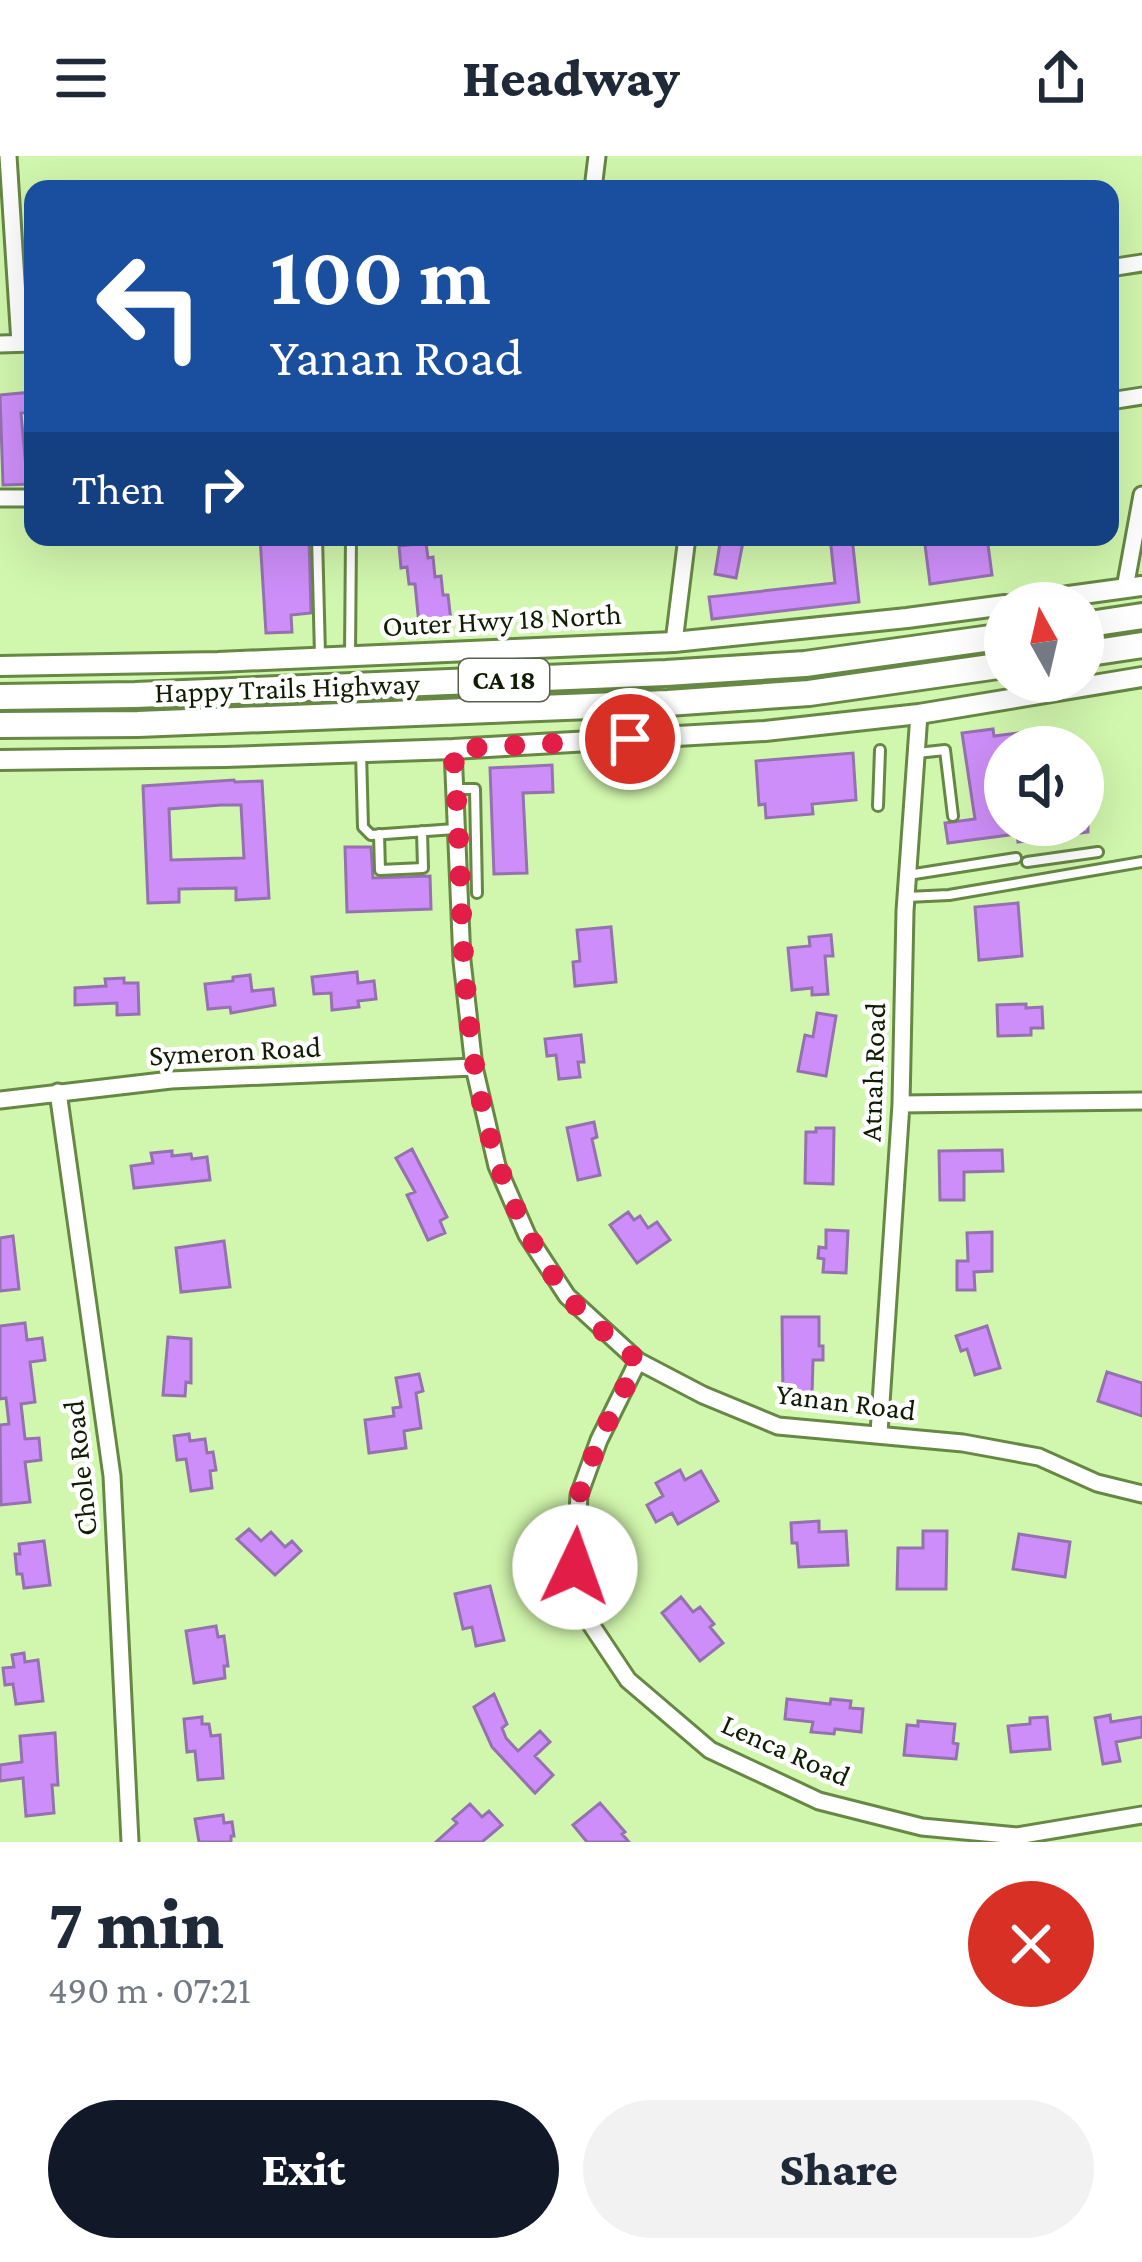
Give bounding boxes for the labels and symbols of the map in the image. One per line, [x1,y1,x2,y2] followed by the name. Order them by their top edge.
[984,582,1104,702] north arrow
[382,597,622,643] street label: Outer Hwy 18 North
[459,659,549,701] road number: CA 18
[154,666,420,710] street label: Happy Trails Highway
[579,688,681,790] pin
[854,1002,891,1142] street label: Atnah Road
[148,1030,322,1072] street label: Symeron Road
[774,1377,918,1426] street label: Yanan Road
[56,1398,103,1538] street label: Chole Road
[512,1504,638,1630] position arrow
[717,1707,856,1793] street label: Lenca Road

